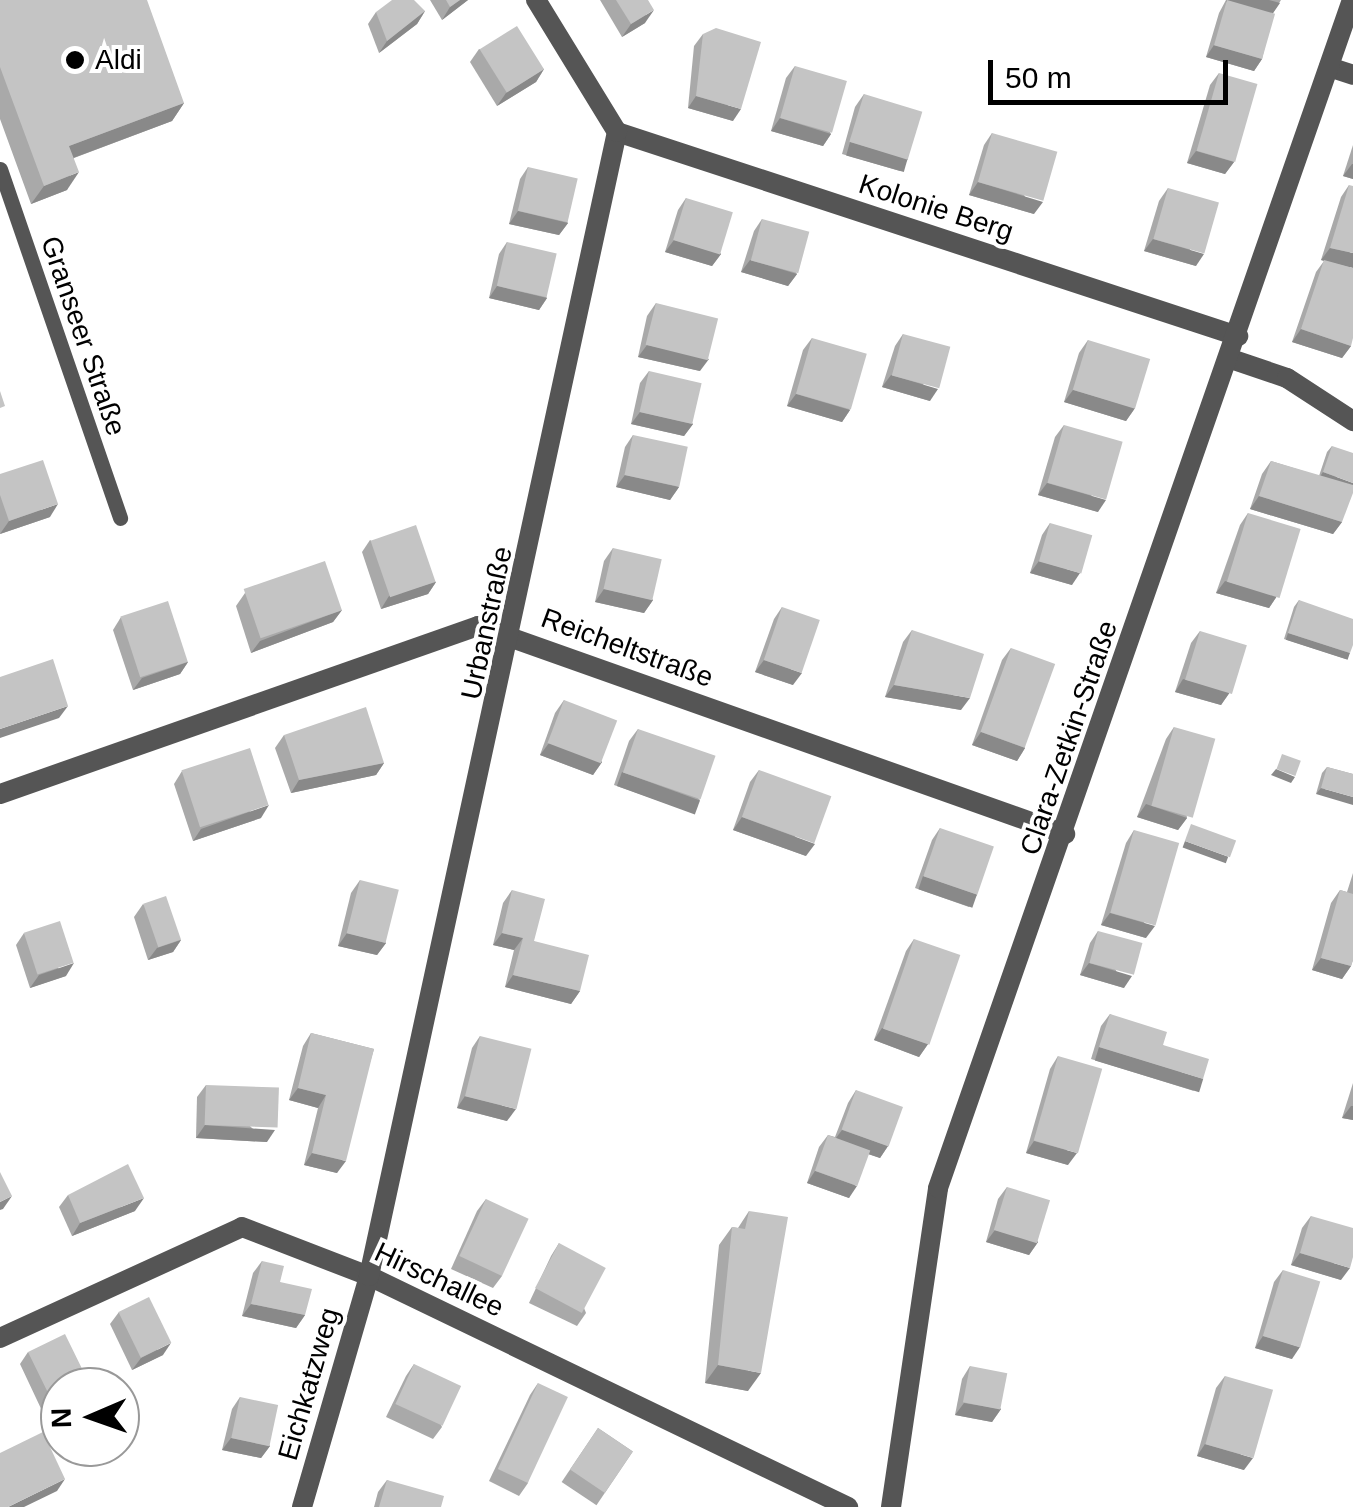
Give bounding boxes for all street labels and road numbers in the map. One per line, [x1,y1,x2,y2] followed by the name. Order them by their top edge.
[855,167,1017,249] street label: Kolonie Berg
[33,232,133,440] street label: Granseer Straße
[454,543,520,703] street label: Urbanstraße
[536,601,718,695] street label: Reicheltstraße
[1013,616,1125,860] street label: Clara-Zetkin-Straße
[369,1236,509,1324] street label: Hirschallee
[271,1304,347,1464] street label: Eichkatzweg

